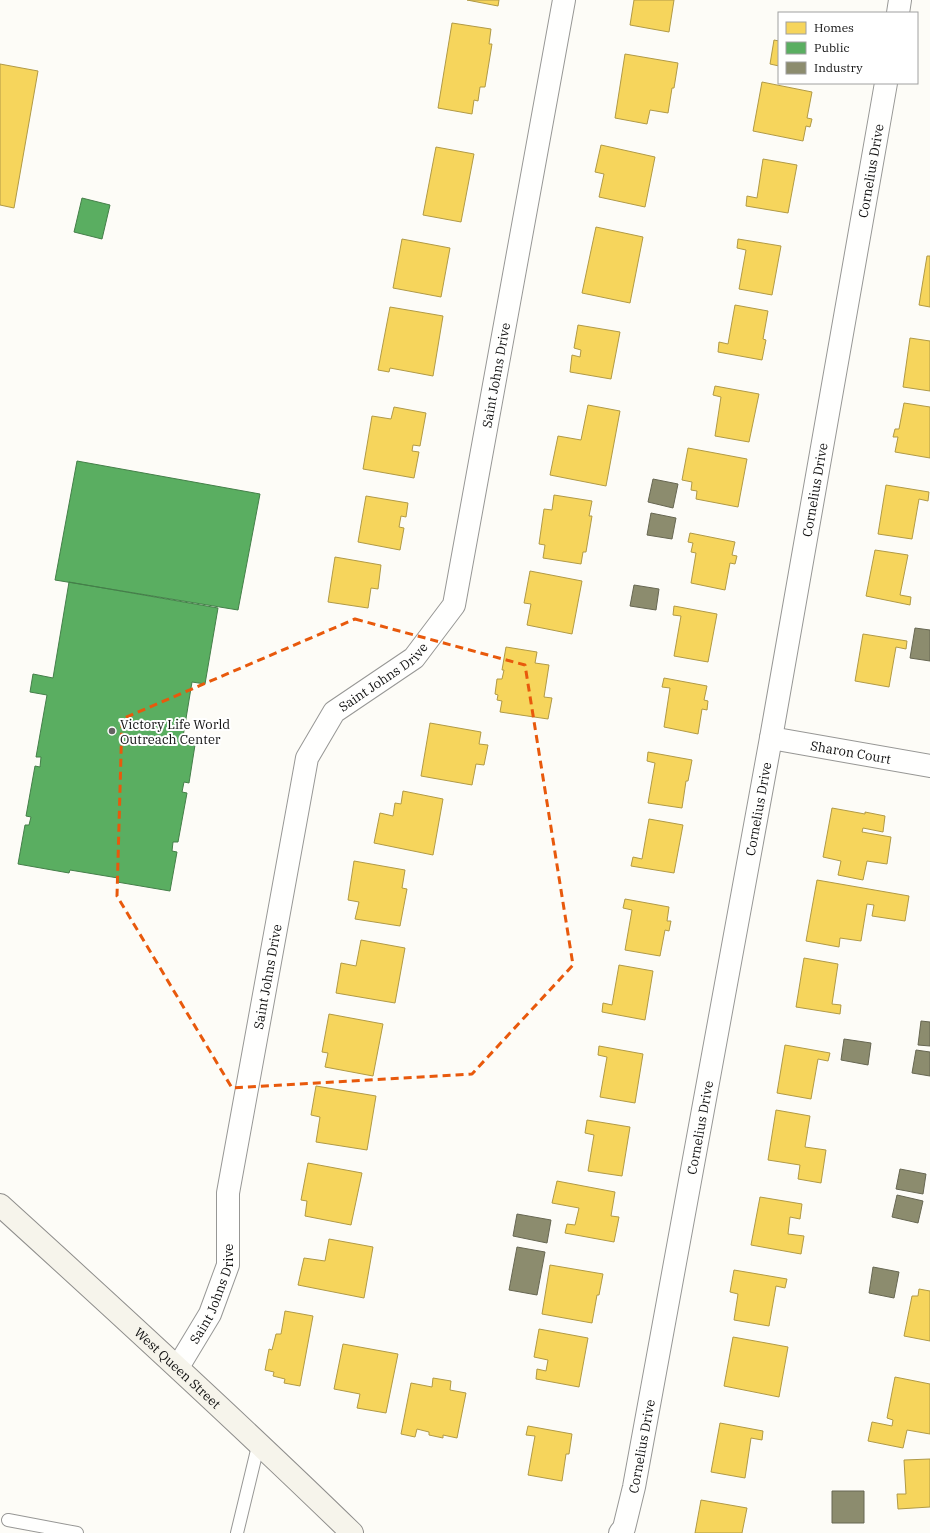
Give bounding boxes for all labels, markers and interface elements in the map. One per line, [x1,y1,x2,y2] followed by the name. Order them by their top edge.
[778,12,918,84] legend
[814,20,854,35] text: Homes
[814,40,850,55] text: Public
[814,60,863,75] text: Industry
[855,123,888,219] street label: Cornelius Drive
[478,321,514,429] street label: Saint Johns Drive
[798,442,832,538] street label: Cornelius Drive
[335,639,432,715] street label: Saint Johns Drive
[120,716,230,748] place label: Victory Life World Outreach Center
[107,726,117,736] marker: Victory Life World Outreach Center
[809,737,893,768] street label: Sharon Court
[742,761,775,857] street label: Cornelius Drive
[250,923,286,1031] street label: Saint Johns Drive
[683,1079,717,1176] street label: Cornelius Drive
[186,1244,237,1347] street label: Saint Johns Drive
[131,1324,225,1413] street label: West Queen Street
[625,1398,659,1495] street label: Cornelius Drive

